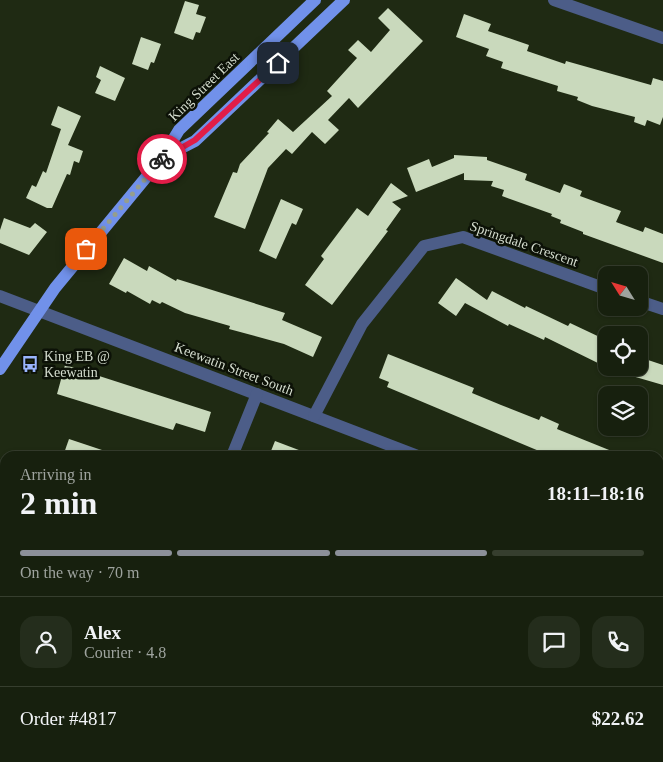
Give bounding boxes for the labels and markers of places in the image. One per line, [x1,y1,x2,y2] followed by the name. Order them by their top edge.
[257,42,299,84] pin
[65,228,107,270] pin
[44,349,110,380] place label: King EB @ Keewatin
[20,354,40,374] bus stop icon: King EB @ Keewatin

